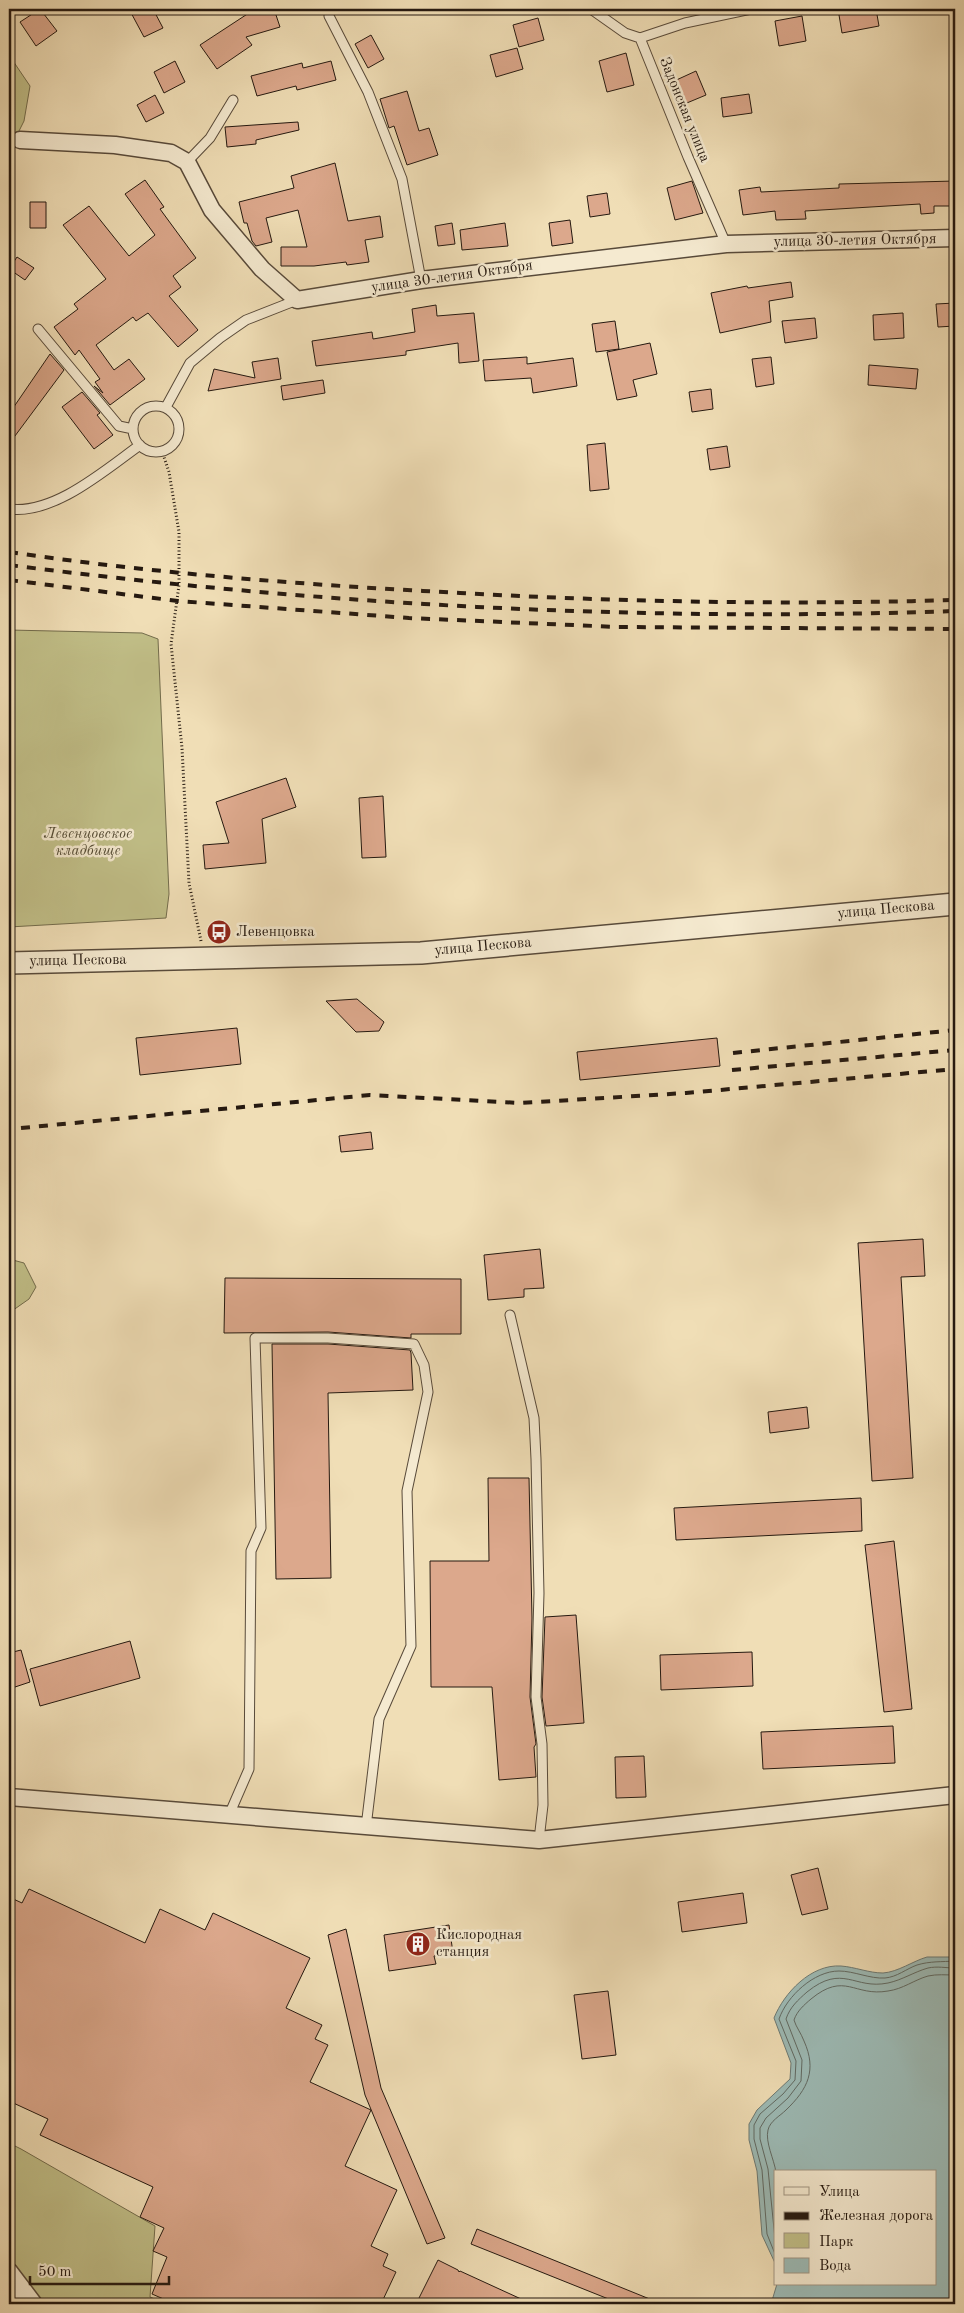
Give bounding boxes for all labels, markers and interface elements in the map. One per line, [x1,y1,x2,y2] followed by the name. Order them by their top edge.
[656,55,712,165] street label: Задонская улица
[773,232,937,250] street label: улица 30-летия Октября
[370,258,534,296] street label: улица 30-летия Октября
[44,827,132,859] park label: Левенцовское кладбище
[837,898,936,922] street label: улица Пескова
[206,919,232,945] bus stop icon: Левенцовка
[236,925,315,940] place label: Левенцовка
[434,935,533,959] street label: улица Пескова
[29,953,127,969] street label: улица Пескова
[436,1928,522,1960] place label: Кислородная станция
[405,1931,431,1957] building icon: Кислородная станция
[774,2170,936,2286] legend
[819,2185,860,2200] text: Улица
[819,2209,934,2224] text: Железная дорога
[819,2235,854,2250] text: Парк
[30,2253,169,2285] scale bar
[819,2259,852,2274] text: Вода
[38,2265,72,2280] text: 50 m

